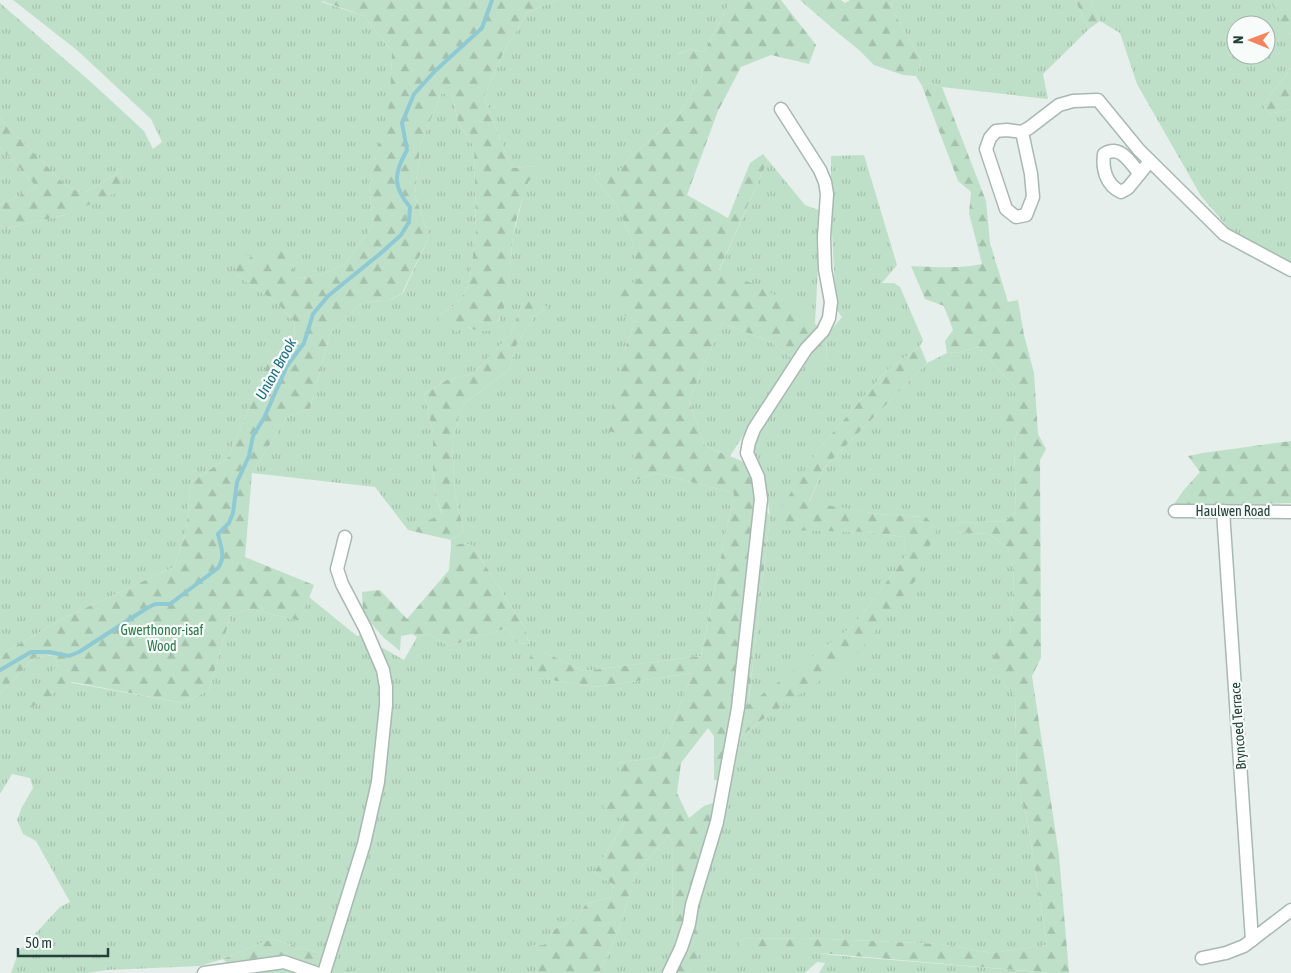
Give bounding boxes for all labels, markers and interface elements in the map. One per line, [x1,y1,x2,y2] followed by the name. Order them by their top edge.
[1226,15,1276,65] north arrow
[1230,36,1246,44] text: N
[252,335,300,403] water label: Union Brook
[1196,503,1270,519] street label: Haulwen Road
[121,622,204,654] park label: Gwerthonor-isaf Wood
[1227,682,1249,770] street label: Bryncoed Terrace
[18,926,108,958] scale bar
[25,934,52,951] text: 50 m

